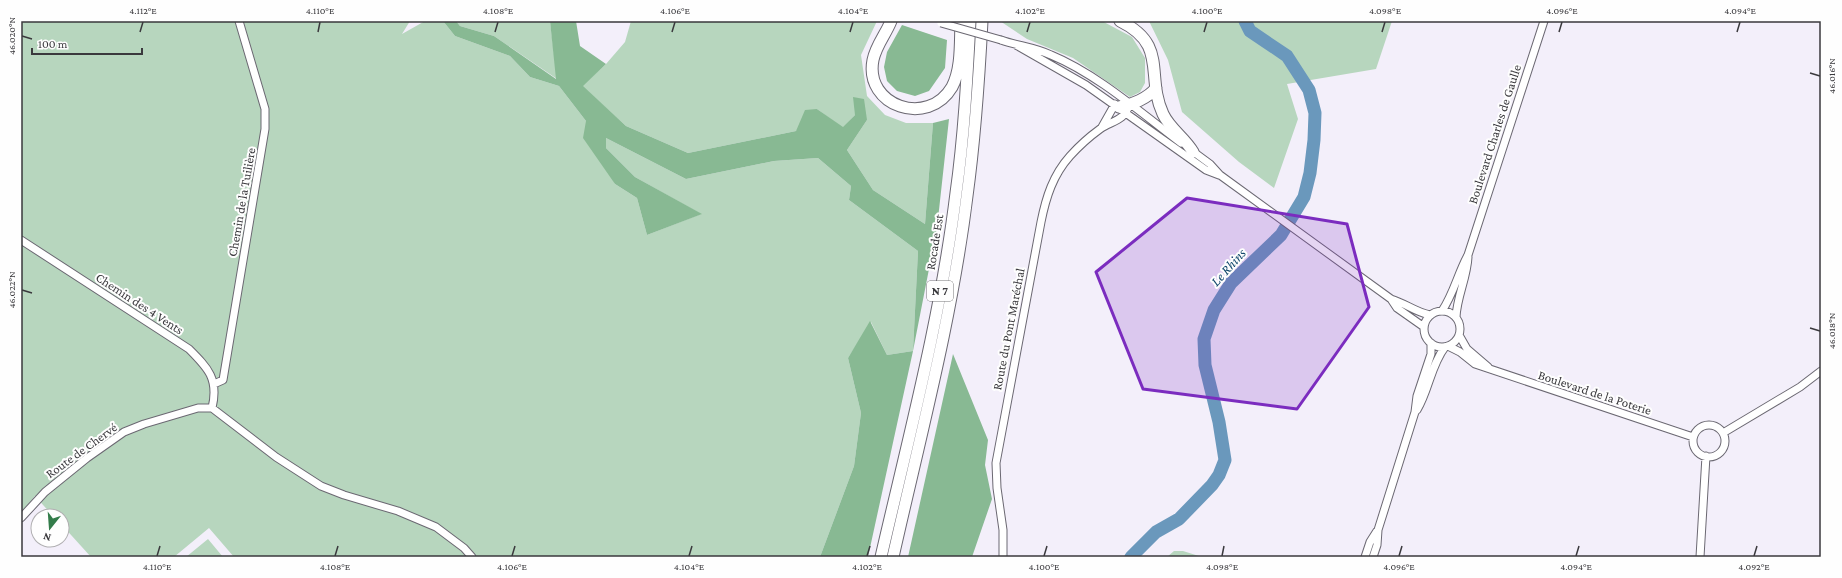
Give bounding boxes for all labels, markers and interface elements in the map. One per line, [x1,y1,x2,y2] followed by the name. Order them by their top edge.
[129,5,157,16] text: 4.112°E
[306,5,335,16] text: 4.110°E
[483,5,514,16] text: 4.108°E
[660,5,691,16] text: 4.106°E
[838,5,869,16] text: 4.104°E
[1015,5,1045,16] text: 4.102°E
[1192,5,1223,16] text: 4.100°E
[1369,5,1402,16] text: 4.098°E
[1546,5,1578,16] text: 4.096°E
[1724,5,1756,16] text: 4.094°E
[6,16,17,55] text: 46.020°N
[32,30,142,56] scale bar
[38,37,68,51] text: 100 m
[1826,58,1837,94] text: 46.016°N
[1465,62,1524,206] street label: Boulevard Charles de Gaulle
[225,146,259,258] street label: Chemin de la Tuilière
[923,212,946,271] street label: Rocade Est
[1207,245,1249,289] water label: Le Rhins
[989,266,1028,391] street label: Route du Pont Maréchal
[93,269,186,337] street label: Chemin des 4 Vents
[6,271,17,309] text: 46.022°N
[927,281,953,301] road number: N 7
[1826,312,1837,349] text: 46.018°N
[1536,367,1654,418] street label: Boulevard de la Poterie
[43,419,120,481] street label: Route de Chervé
[30,508,70,548] north arrow
[41,531,52,544] text: N
[143,561,172,572] text: 4.110°E
[320,561,351,572] text: 4.108°E
[497,561,528,572] text: 4.106°E
[674,561,705,572] text: 4.104°E
[852,561,882,572] text: 4.102°E
[1029,561,1060,572] text: 4.100°E
[1206,561,1239,572] text: 4.098°E
[1383,561,1415,572] text: 4.096°E
[1560,561,1592,572] text: 4.094°E
[1738,561,1770,572] text: 4.092°E

